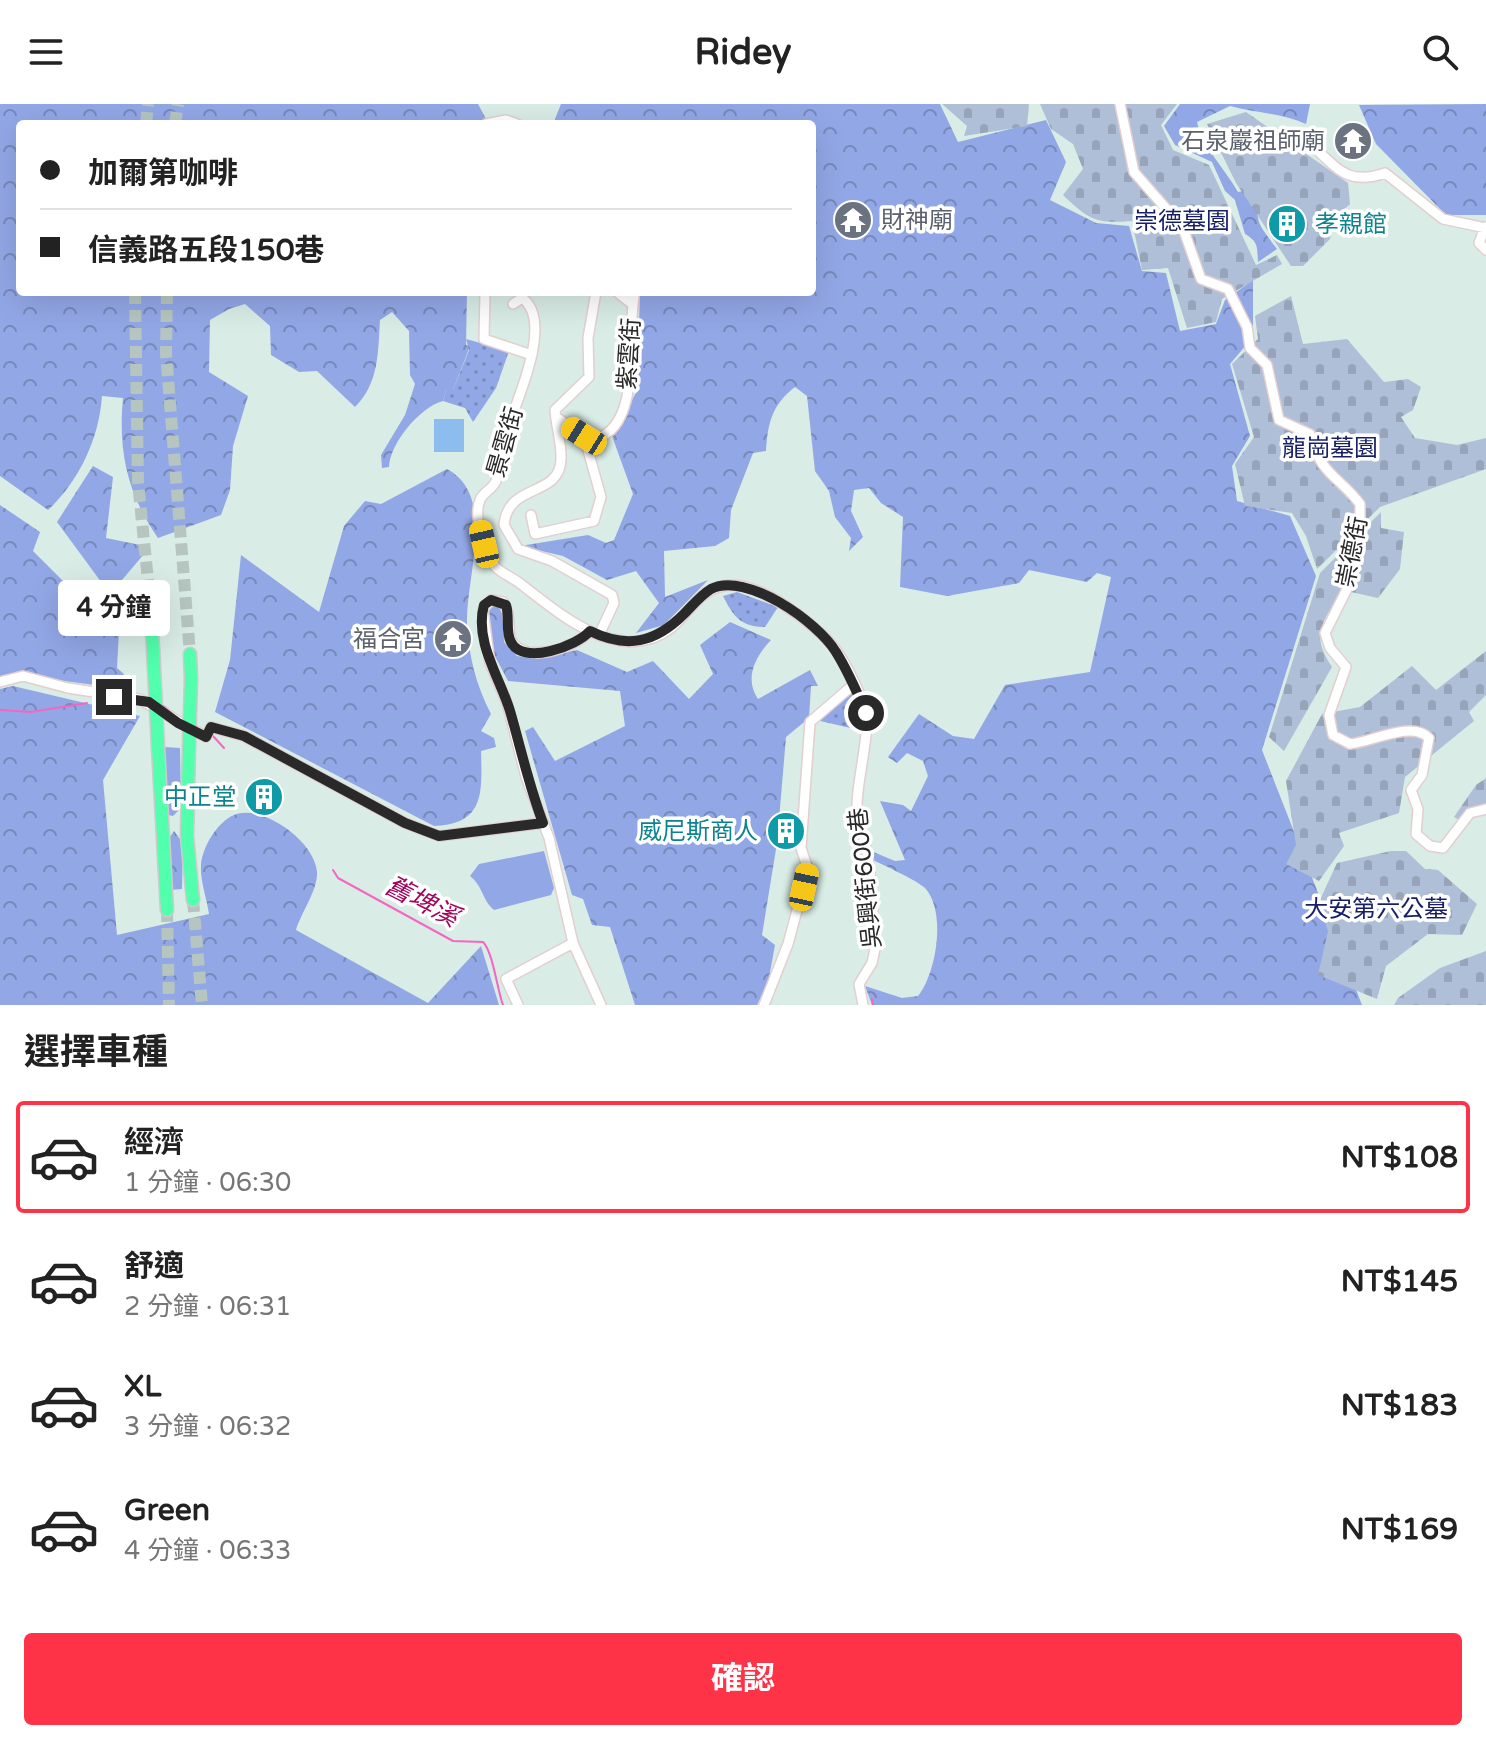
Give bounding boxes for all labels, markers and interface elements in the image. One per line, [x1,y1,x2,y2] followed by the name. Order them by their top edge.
[24,30,68,74] icon: menu
[1418,30,1462,74] icon: search
[695,31,791,74] text: Ridey
[1332,120,1374,162] temple icon: 石泉巖祖師廟
[1181,127,1325,156] place label: 石泉巖祖師廟
[88,155,238,192] text: 加爾第咖啡
[832,199,874,241] temple icon: 財神廟
[1266,203,1308,245] building icon: 孝親館
[881,206,953,235] place label: 財神廟
[1134,207,1230,236] park label: 崇德墓園
[1315,210,1387,239] place label: 孝親館
[88,232,325,269] text: 信義路五段150巷
[613,317,646,391] street label: 紫雲街
[482,404,529,481] street label: 景雲街
[557,413,611,459] car
[1282,434,1378,463] park label: 龍崗墓園
[1331,514,1374,590] street label: 崇德街
[467,518,501,570] car
[58,581,170,637] callout: 4 分鐘
[76,592,152,623] text: 4 分鐘
[432,618,474,660] temple icon: 福合宮
[353,625,425,654] place label: 福合宮
[96,679,132,715] route end
[848,695,884,731] route start
[243,776,285,818] building icon: 中正堂
[164,783,236,812] place label: 中正堂
[844,806,887,950] street label: 吳興街600巷
[765,810,807,852] building icon: 威尼斯商人
[638,817,758,846] place label: 威尼斯商人
[787,861,821,913] car
[380,870,467,935] water label: 舊埤溪
[1304,895,1448,924] park label: 大安第六公墓
[24,1031,168,1074] text: 選擇車種
[28,1121,100,1193] icon: car
[124,1124,184,1161] text: 經濟
[1341,1139,1458,1176] text: NT$108
[124,1167,291,1198] text: 1 分鐘 · 06:30
[28,1245,100,1317] icon: car
[124,1248,184,1285] text: 舒適
[1341,1263,1458,1300] text: NT$145
[124,1291,291,1322] text: 2 分鐘 · 06:31
[124,1368,161,1405] text: XL
[28,1369,100,1441] icon: car
[1341,1387,1458,1424] text: NT$183
[124,1411,291,1442] text: 3 分鐘 · 06:32
[124,1492,210,1529] text: Green
[28,1493,100,1565] icon: car
[1341,1511,1458,1548] text: NT$169
[124,1535,291,1566] text: 4 分鐘 · 06:33
[24,1633,1462,1725] button: 確認

